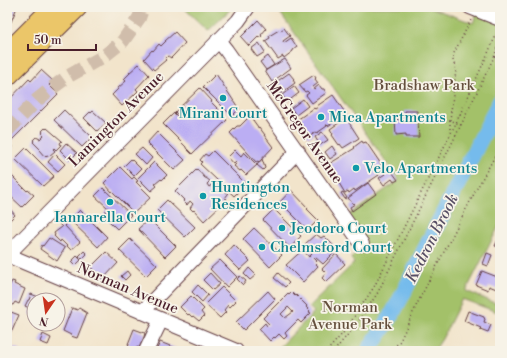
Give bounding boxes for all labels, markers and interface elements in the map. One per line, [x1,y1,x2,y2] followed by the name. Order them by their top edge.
[28,26,96,52] scale bar
[34,33,62,48] text: 50 m
[65,68,168,171] street label: Lamington Avenue
[373,76,476,95] park label: Bradshaw Park
[262,77,347,187] street label: McGregor Avenue
[218,93,228,103] marker: Mirani Court
[179,104,268,123] place label: Mirani Court
[329,108,446,127] place label: Mica Apartments
[316,112,326,122] marker: Mica Apartments
[363,159,477,178] place label: Velo Apartments
[351,163,361,173] marker: Velo Apartments
[211,178,290,214] place label: Huntington Residences
[198,191,208,201] marker: Huntington Residences
[401,191,463,286] water label: Kedron Brook
[105,197,115,207] marker: Iannarella Court
[54,208,167,227] place label: Iannarella Court
[289,219,387,238] place label: Jeodoro Court
[277,223,287,233] marker: Jeodoro Court
[270,238,393,257] place label: Chelmsford Court
[257,242,267,252] marker: Chelmsford Court
[74,259,181,318] street label: Norman Avenue
[26,292,66,332] north arrow
[307,298,393,334] park label: Norman Avenue Park
[38,313,50,329] text: N

